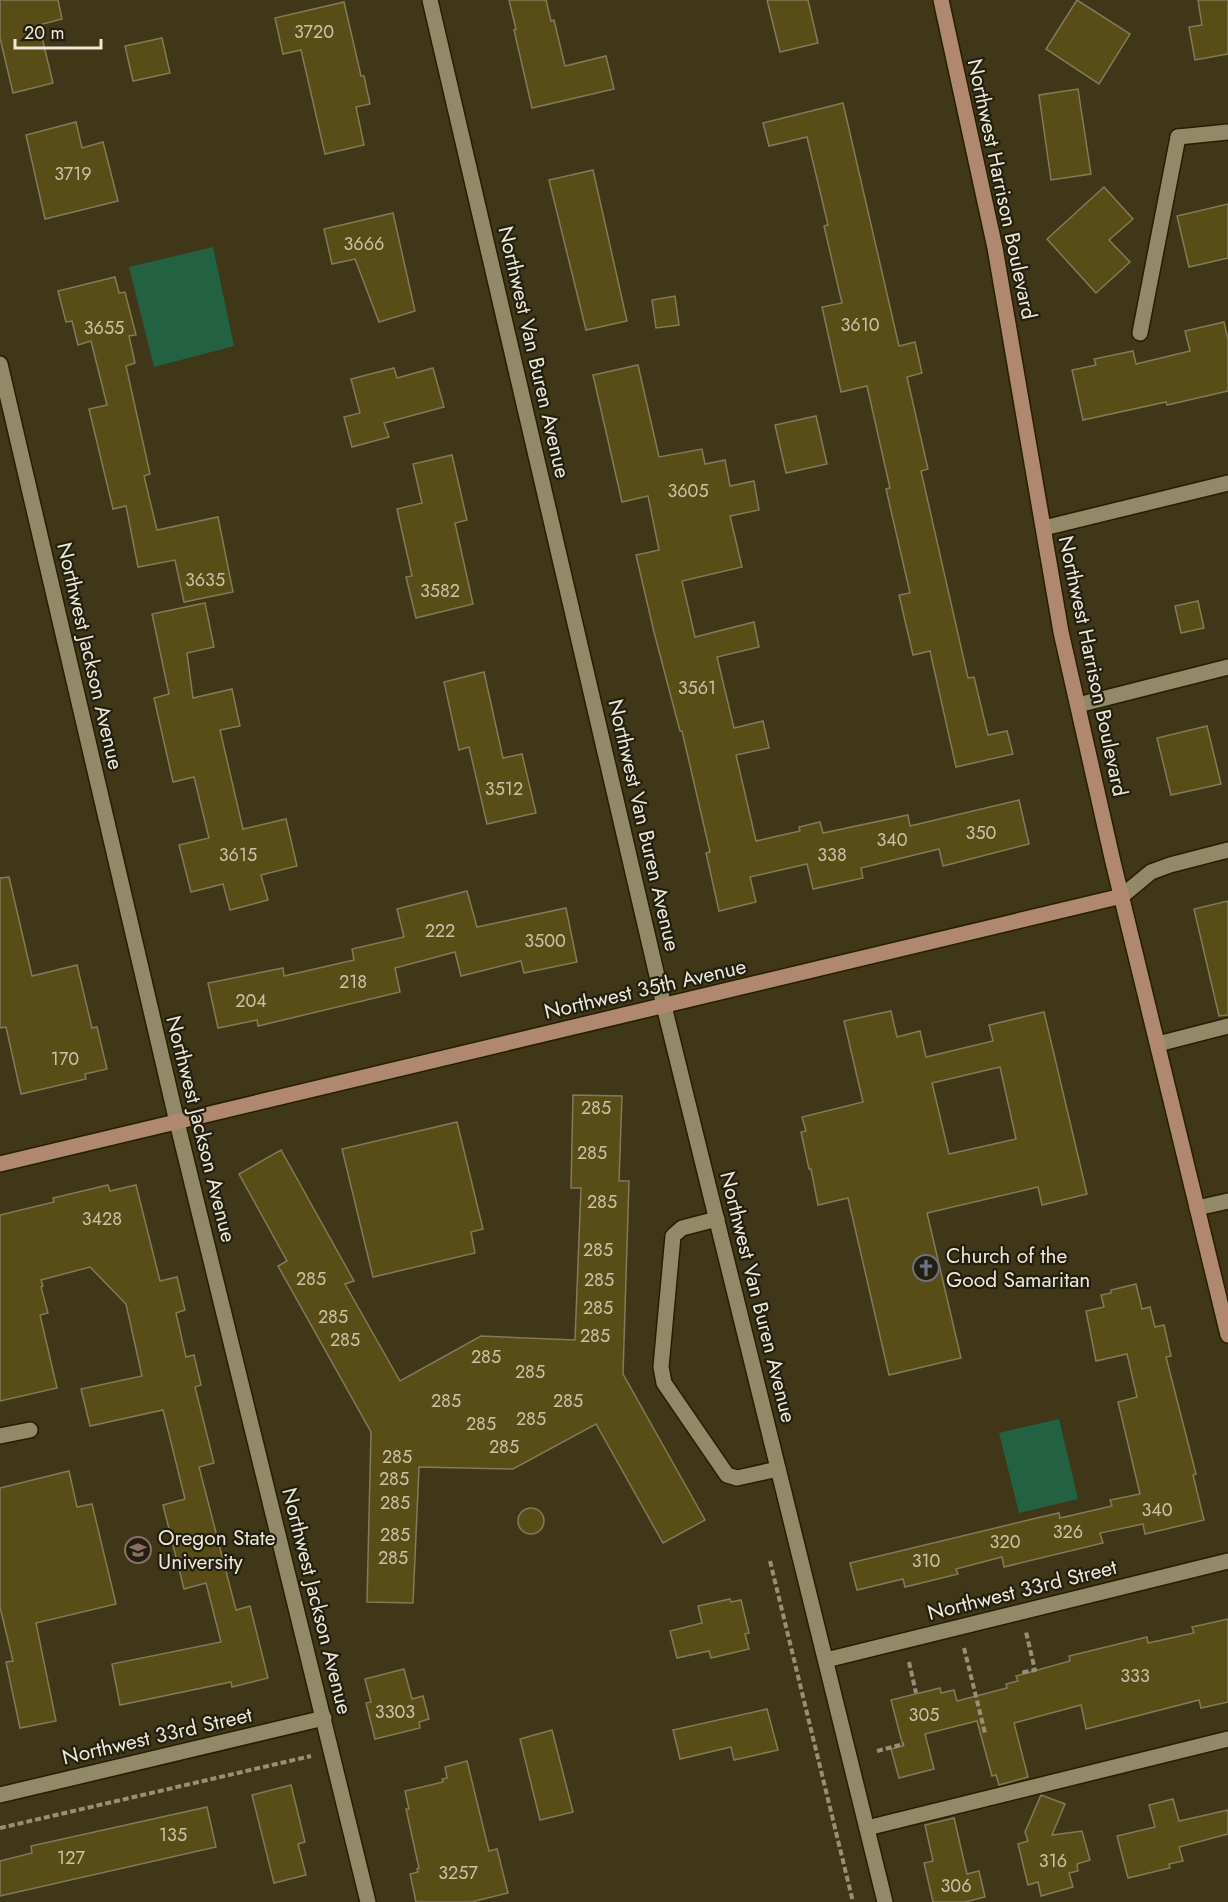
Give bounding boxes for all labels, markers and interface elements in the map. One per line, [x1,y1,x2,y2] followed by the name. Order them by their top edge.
[15,12,100,50] scale bar
[294,19,334,45] house number: 3720
[24,20,64,46] text: 20 m
[960,56,1044,322] street label: Northwest Harrison Boulevard
[54,161,92,187] house number: 3719
[490,223,578,481] street label: Northwest Van Buren Avenue
[344,231,384,257] house number: 3666
[840,312,880,338] house number: 3610
[84,315,124,341] house number: 3655
[667,478,709,504] house number: 3605
[1051,533,1135,799] street label: Northwest Harrison Boulevard
[49,539,131,773] street label: Northwest Jackson Avenue
[185,567,225,593] house number: 3635
[420,578,460,604] house number: 3582
[678,675,716,701] house number: 3561
[600,696,688,954] street label: Northwest Van Buren Avenue
[485,776,523,802] house number: 3512
[966,820,997,846] house number: 350
[876,827,908,853] house number: 340
[219,842,257,868] house number: 3615
[817,842,847,868] house number: 338
[425,918,455,944] house number: 222
[524,928,566,954] house number: 3500
[541,951,749,1027] street label: Northwest 35th Avenue
[339,969,367,995] house number: 218
[235,988,267,1014] house number: 204
[158,1013,244,1246] street label: Northwest Jackson Avenue
[51,1046,79,1072] house number: 170
[581,1095,611,1121] house number: 285
[577,1140,607,1166] house number: 285
[712,1168,804,1426] street label: Northwest Van Buren Avenue
[587,1189,617,1215] house number: 285
[82,1206,122,1232] house number: 3428
[583,1237,613,1263] house number: 285
[946,1241,1090,1295] place label: Church of the Good Samaritan
[911,1253,941,1283] church icon: Church of the Good Samaritan
[296,1266,326,1292] house number: 285
[584,1267,614,1293] house number: 285
[583,1295,613,1321] house number: 285
[318,1304,348,1330] house number: 285
[580,1323,610,1349] house number: 285
[330,1327,360,1353] house number: 285
[471,1344,501,1370] house number: 285
[515,1359,545,1385] house number: 285
[431,1388,461,1414] house number: 285
[553,1388,583,1414] house number: 285
[516,1406,546,1432] house number: 285
[466,1411,496,1437] house number: 285
[489,1434,519,1460] house number: 285
[382,1444,412,1470] house number: 285
[379,1466,409,1492] house number: 285
[274,1485,360,1718] street label: Northwest Jackson Avenue
[380,1490,410,1516] house number: 285
[1141,1497,1173,1523] house number: 340
[1053,1519,1083,1545] house number: 326
[380,1522,410,1548] house number: 285
[158,1523,276,1577] place label: Oregon State University
[990,1529,1021,1555] house number: 320
[123,1535,153,1565] school or university icon: Oregon State University
[378,1545,408,1571] house number: 285
[912,1548,941,1574] house number: 310
[924,1552,1120,1628] street label: Northwest 33rd Street
[1120,1663,1150,1689] house number: 333
[375,1699,415,1725] house number: 3303
[59,1700,255,1772] street label: Northwest 33rd Street
[909,1702,939,1728] house number: 305
[159,1822,187,1848] house number: 135
[57,1845,85,1871] house number: 127
[1039,1848,1067,1874] house number: 316
[438,1860,478,1886] house number: 3257
[941,1873,972,1899] house number: 306

